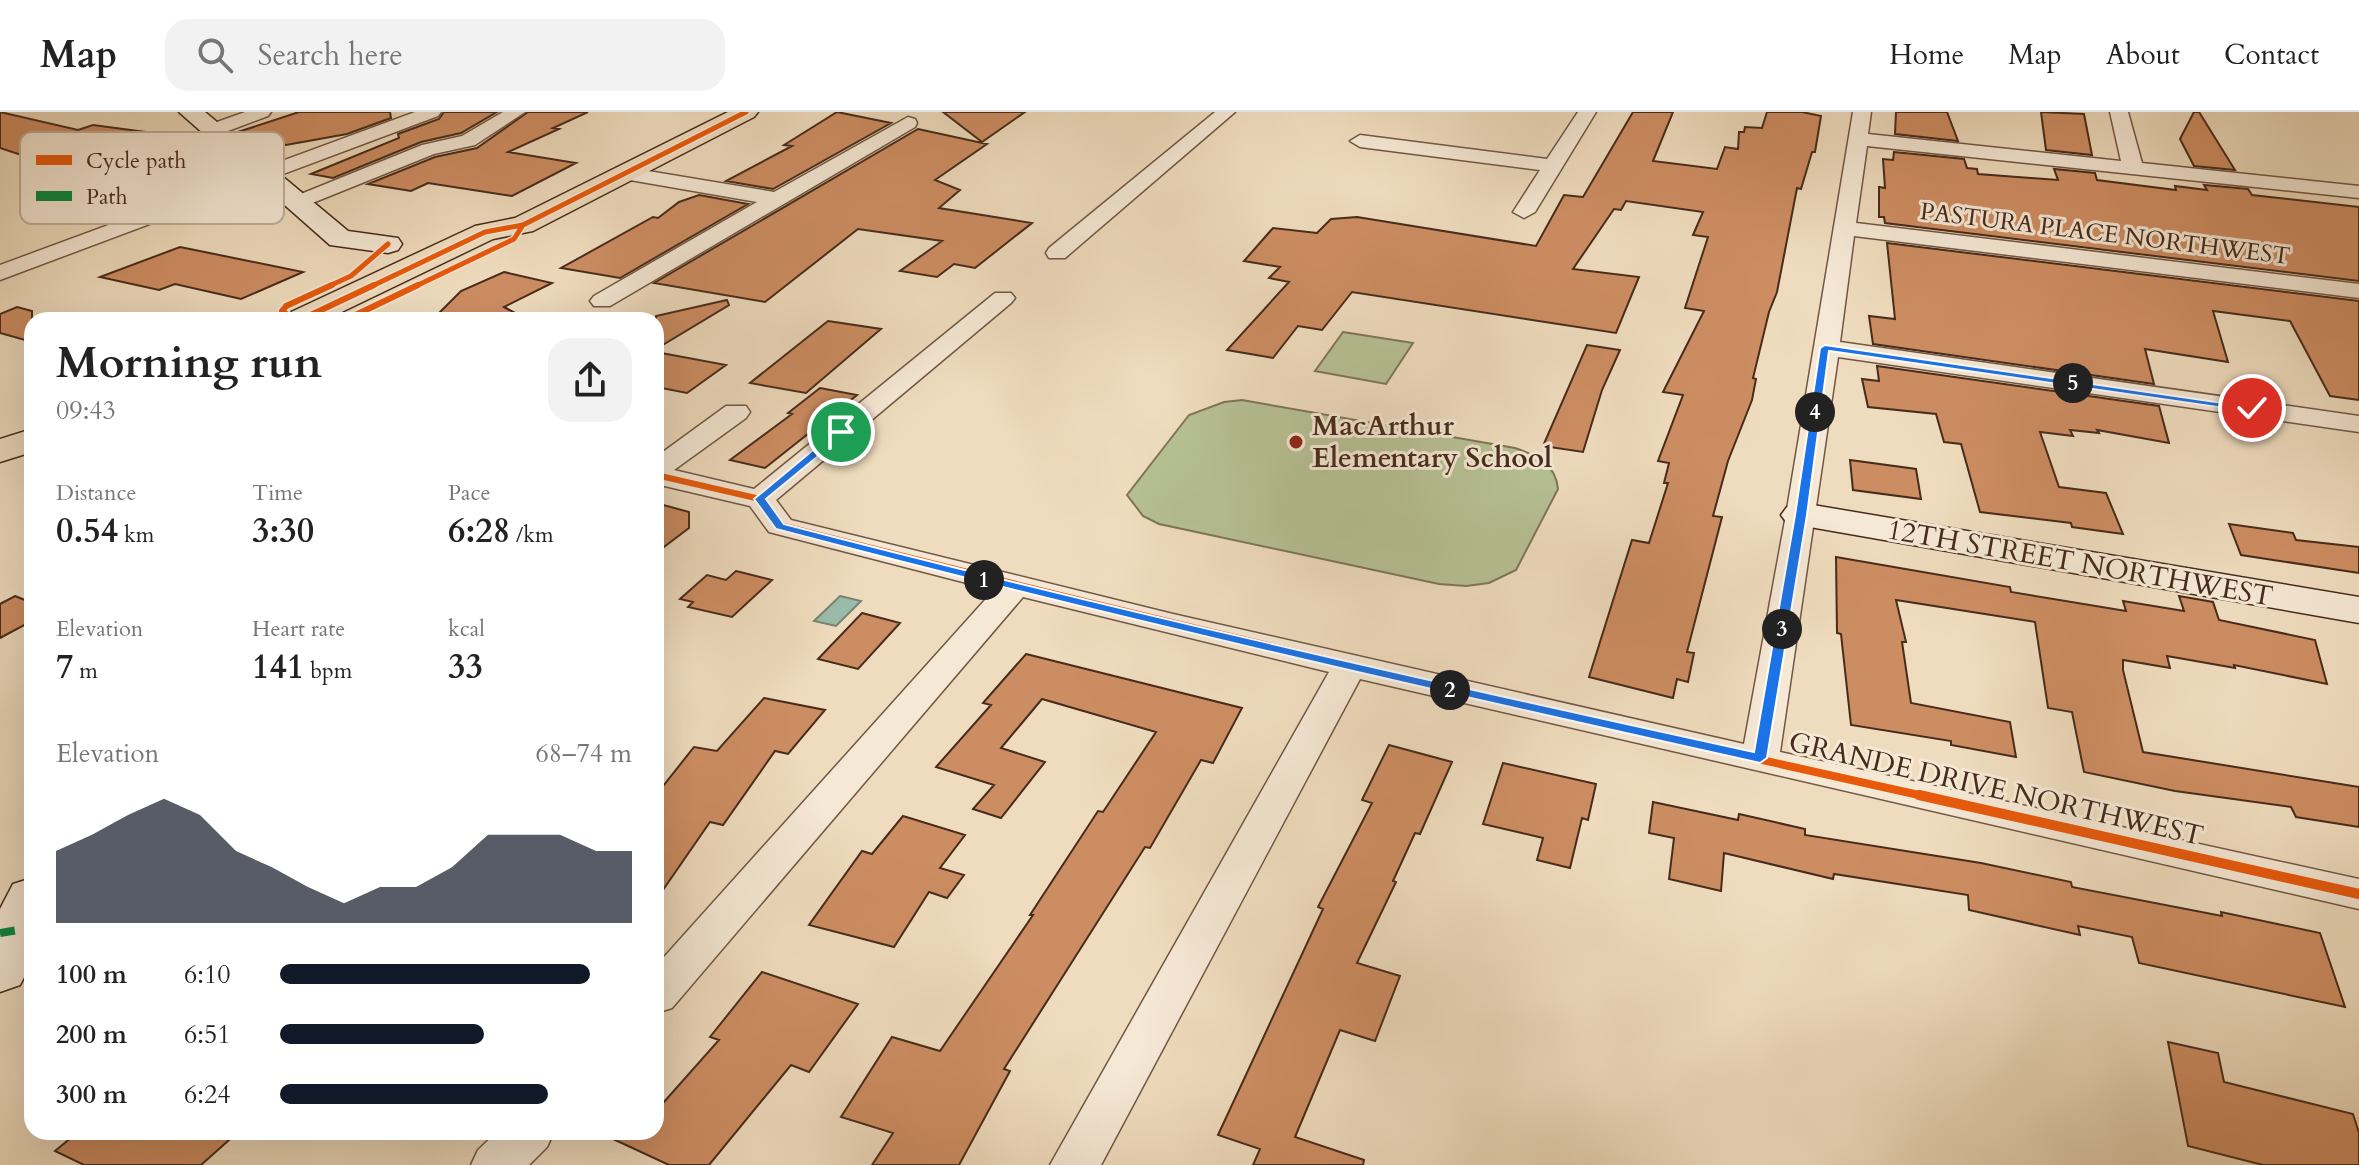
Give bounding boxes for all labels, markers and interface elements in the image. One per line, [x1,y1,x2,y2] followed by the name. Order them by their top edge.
[165,19,725,91] search box
[40,29,117,81] text: Map
[193,33,237,77] icon: search
[257,35,403,76] text: Search here
[1889,36,1964,74] text: Home
[2008,36,2062,74] text: Map
[2106,36,2180,74] text: About
[2224,36,2319,74] text: Contact
[20,132,284,224] legend
[86,146,186,176] text: Cycle path
[86,182,128,212] text: Path
[1918,195,2292,273] street label: PASTURA PLACE NORTHWEST
[56,333,322,393] text: Morning run
[548,338,632,422] button: share
[2053,363,2093,403] pin: 5
[2067,368,2079,398] text: 5
[2218,374,2286,442] pin
[2230,386,2274,430] icon: check
[1795,392,1835,432] pin: 4
[56,393,116,428] text: 09:43
[1809,397,1821,427] text: 4
[807,398,875,466] pin
[1312,407,1552,477] place label: MacArthur Elementary School
[819,410,863,454] icon: arrive
[1287,433,1305,451] marker: MacArthur Elementary School
[56,478,136,508] text: Distance
[252,478,303,508] text: Time
[448,478,491,508] text: Pace
[56,508,118,554] text: 0.54
[252,508,314,554] text: 3:30
[448,508,510,554] text: 6:28
[1884,510,2276,616] street label: 12TH STREET NORTHWEST
[118,520,154,550] text: km
[510,520,554,550] text: /km
[964,560,1004,600] pin: 1
[978,565,990,595] text: 1
[1762,609,1802,649] pin: 3
[56,614,143,644] text: Elevation
[252,614,345,644] text: Heart rate
[448,614,485,644] text: kcal
[1776,614,1788,644] text: 3
[56,644,73,690] text: 7
[252,644,304,690] text: 141
[448,644,483,690] text: 33
[73,656,98,686] text: m
[304,656,352,686] text: bpm
[1430,670,1470,710] pin: 2
[1444,675,1456,705] text: 2
[1785,723,2207,855] street label: GRANDE DRIVE NORTHWEST
[56,736,159,771] text: Elevation
[535,736,632,771] text: 68–74 m
[56,957,127,992] text: 100 m
[184,957,231,992] text: 6:10
[56,1017,127,1052] text: 200 m
[184,1017,231,1052] text: 6:51
[56,1077,127,1112] text: 300 m
[184,1077,231,1112] text: 6:24

